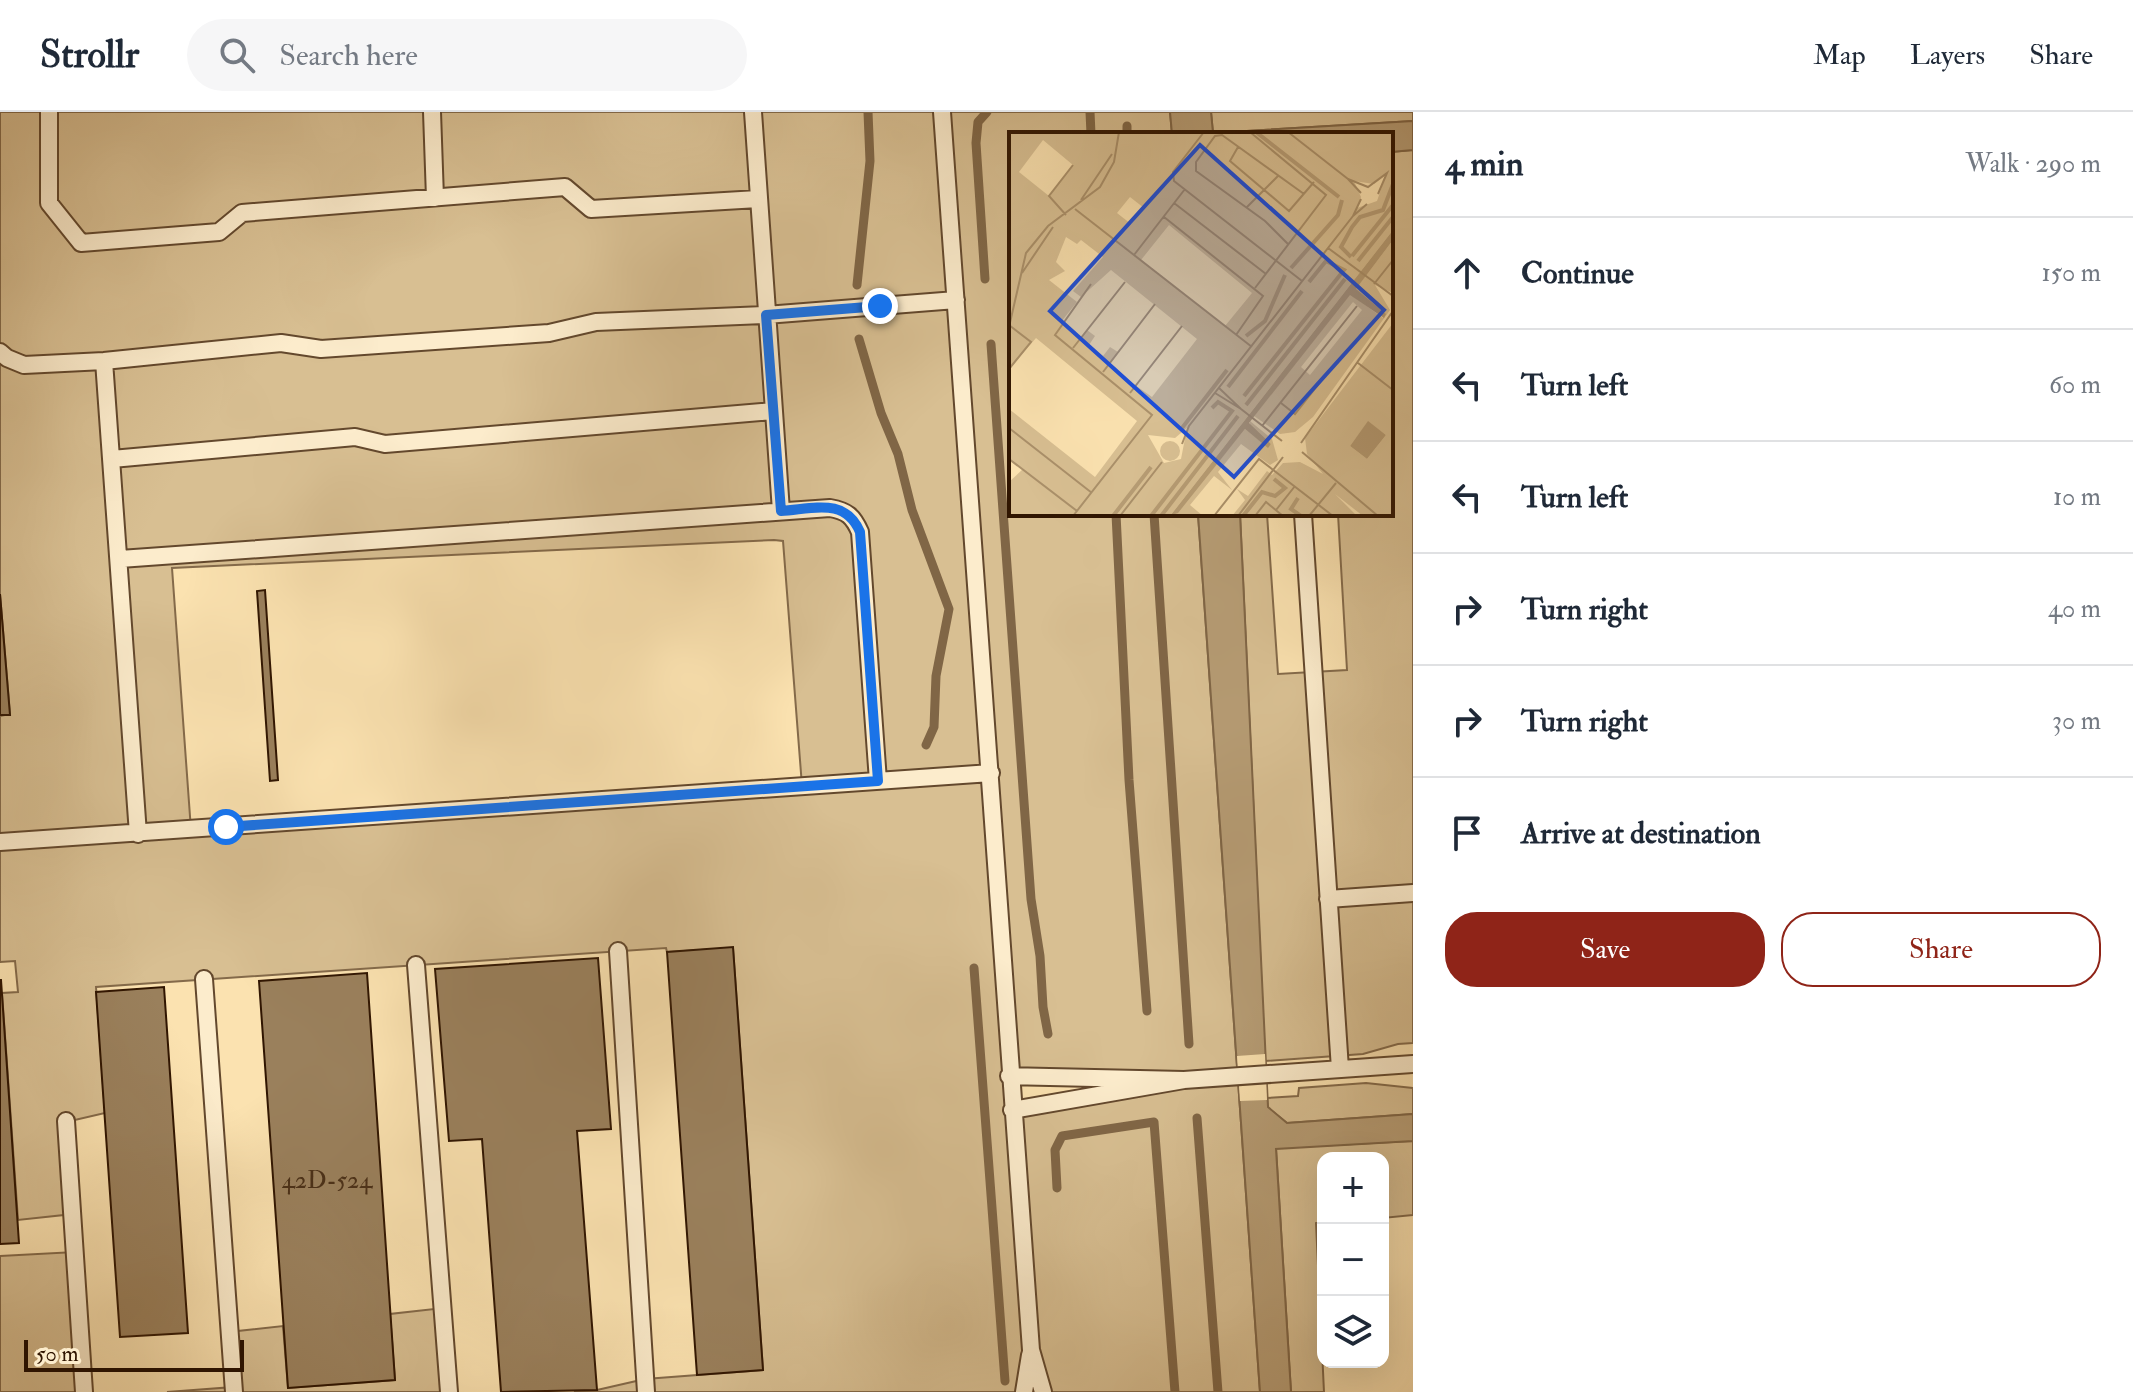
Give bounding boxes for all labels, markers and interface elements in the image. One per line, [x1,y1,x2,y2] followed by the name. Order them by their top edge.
[187,19,747,91] search box
[40,31,139,79] text: Strollr
[215,33,259,77] icon: search
[279,37,418,74] text: Search here
[1813,38,1866,73] text: Map
[1910,38,1985,73] text: Layers
[2029,38,2093,73] text: Share
[1009,132,1393,516] inset map
[1445,143,1523,186] text: 4 min
[1966,148,2101,180] text: Walk · 290 m
[1445,251,1489,295] icon: ahead
[1521,255,1634,292] text: Continue
[2042,257,2101,289] text: 150 m
[862,288,898,324] route end
[1445,363,1489,407] icon: left
[1521,367,1628,404] text: Turn left
[2049,369,2101,401] text: 60 m
[1445,475,1489,519] icon: left
[1521,479,1628,516] text: Turn left
[2053,481,2101,513] text: 10 m
[1445,587,1489,631] icon: right
[1521,591,1648,628] text: Turn right
[2048,593,2101,625] text: 40 m
[1445,699,1489,743] icon: right
[1521,703,1648,740] text: Turn right
[2052,705,2101,737] text: 30 m
[208,809,244,845] route start
[1445,811,1489,855] icon: arrive
[1521,815,1761,852] text: Arrive at destination
[1445,912,1765,987] button: Save
[1781,912,2101,987] button: Share
[1317,1152,1389,1368] map controls
[1317,1152,1389,1224] button: +
[282,1165,373,1196] house number: 42D-524
[1317,1224,1389,1296] button: −
[1317,1296,1389,1368] button: layers
[24,1336,244,1372] scale bar
[36,1340,78,1368] text: 50 m

